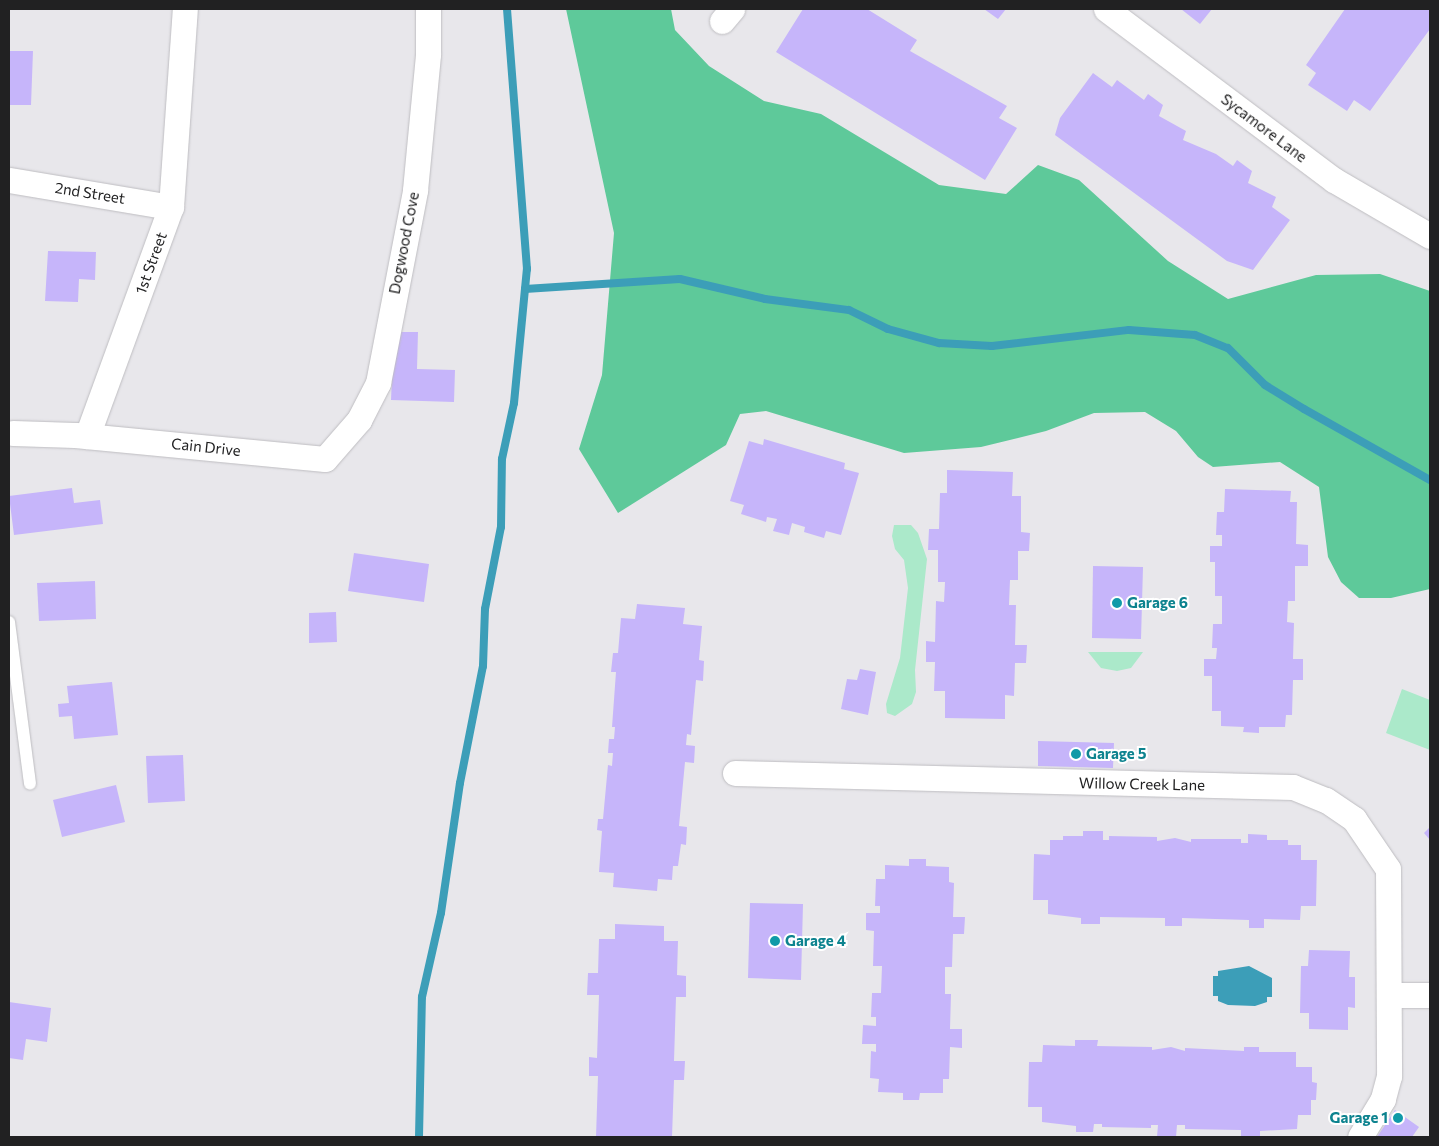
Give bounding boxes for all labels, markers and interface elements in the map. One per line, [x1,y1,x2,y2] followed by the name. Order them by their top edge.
[1218,90,1310,166] street label: Sycamore Lane
[54,179,126,207] street label: 2nd Street
[385,190,423,296] street label: Dogwood Cove
[131,230,171,296] street label: 1st Street
[170,434,242,460] street label: Cain Drive
[1127,594,1188,612] place label: Garage 6
[1111,597,1123,609] marker: Garage 6
[1086,745,1146,763] place label: Garage 5
[1070,748,1082,760] marker: Garage 5
[1079,774,1205,794] street label: Willow Creek Lane
[785,932,846,950] place label: Garage 4
[769,935,781,947] marker: Garage 4
[1330,1109,1388,1127] place label: Garage 1
[1392,1112,1404,1124] marker: Garage 1

